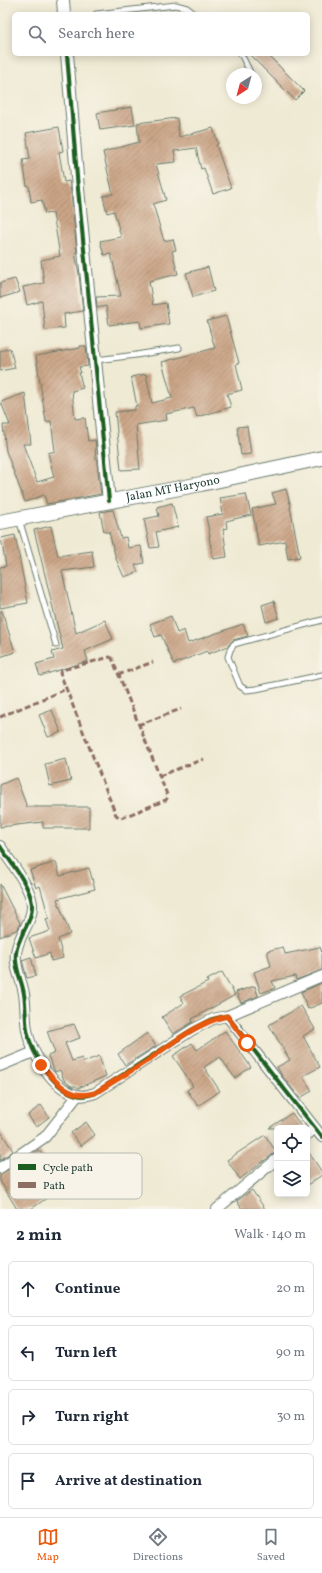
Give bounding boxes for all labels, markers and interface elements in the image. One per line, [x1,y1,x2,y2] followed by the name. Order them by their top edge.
[12,12,310,56] search box
[26,23,48,45] icon: search
[58,24,135,45] text: Search here
[226,68,262,104] north arrow
[125,472,221,506] street label: Jalan MT Haryono
[238,1034,256,1052] route start
[32,1056,50,1074] route end
[274,1125,310,1197] map controls
[274,1125,310,1161] button: locate
[10,1153,142,1199] legend
[43,1161,93,1176] text: Cycle path
[274,1161,310,1197] button: layers
[43,1179,66,1194] text: Path
[16,1224,62,1247] text: 2 min
[234,1226,306,1244] text: Walk · 140 m
[17,1278,39,1300] icon: ahead
[55,1279,120,1300] text: Continue
[276,1280,305,1298] text: 20 m
[17,1342,39,1364] icon: left
[55,1343,117,1364] text: Turn left
[276,1344,305,1362] text: 90 m
[17,1406,39,1428] icon: right
[55,1407,129,1428] text: Turn right
[277,1408,305,1426] text: 30 m
[17,1470,39,1492] icon: arrive
[55,1471,202,1492] text: Arrive at destination
[37,1526,59,1565] tab: Map
[133,1526,183,1565] tab: Directions
[257,1526,285,1565] tab: Saved

